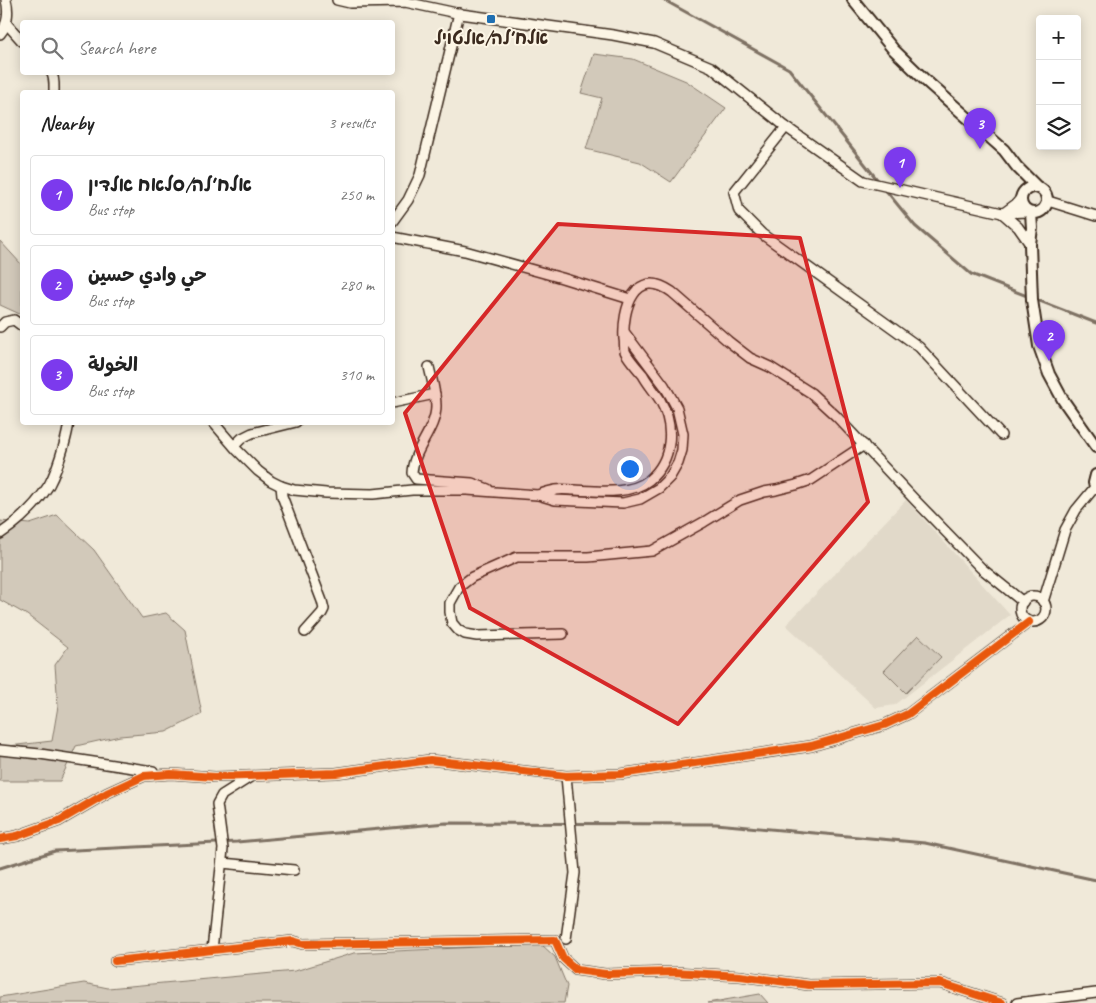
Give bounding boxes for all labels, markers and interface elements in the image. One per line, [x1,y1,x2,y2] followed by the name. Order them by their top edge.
[485,13,497,25] marker: אלח׳לה/אלטויל
[1036,15,1081,150] map controls
[1036,15,1081,60] button: +
[20,20,395,75] search box
[434,27,548,49] place label: אלח׳לה/אלטויל
[38,34,66,62] icon: search
[78,36,155,60] text: Search here
[1036,60,1081,105] button: −
[1036,105,1081,150] button: layers
[964,108,996,149] pin: 3
[40,110,93,136] text: Nearby
[328,113,375,133] text: 3 results
[884,147,916,188] pin: 1
[88,173,252,197] text: אלח׳לה/סלאח אלדין
[53,185,61,205] text: 1
[340,185,374,205] text: 250 m
[88,200,134,220] text: Bus stop
[88,263,207,287] text: حي وادي حسين
[53,275,61,295] text: 2
[340,275,374,295] text: 280 m
[88,291,134,311] text: Bus stop
[1033,320,1065,361] pin: 2
[88,353,138,377] text: الخولة
[53,365,61,385] text: 3
[340,365,374,385] text: 310 m
[88,381,134,401] text: Bus stop
[617,456,643,482] your location

